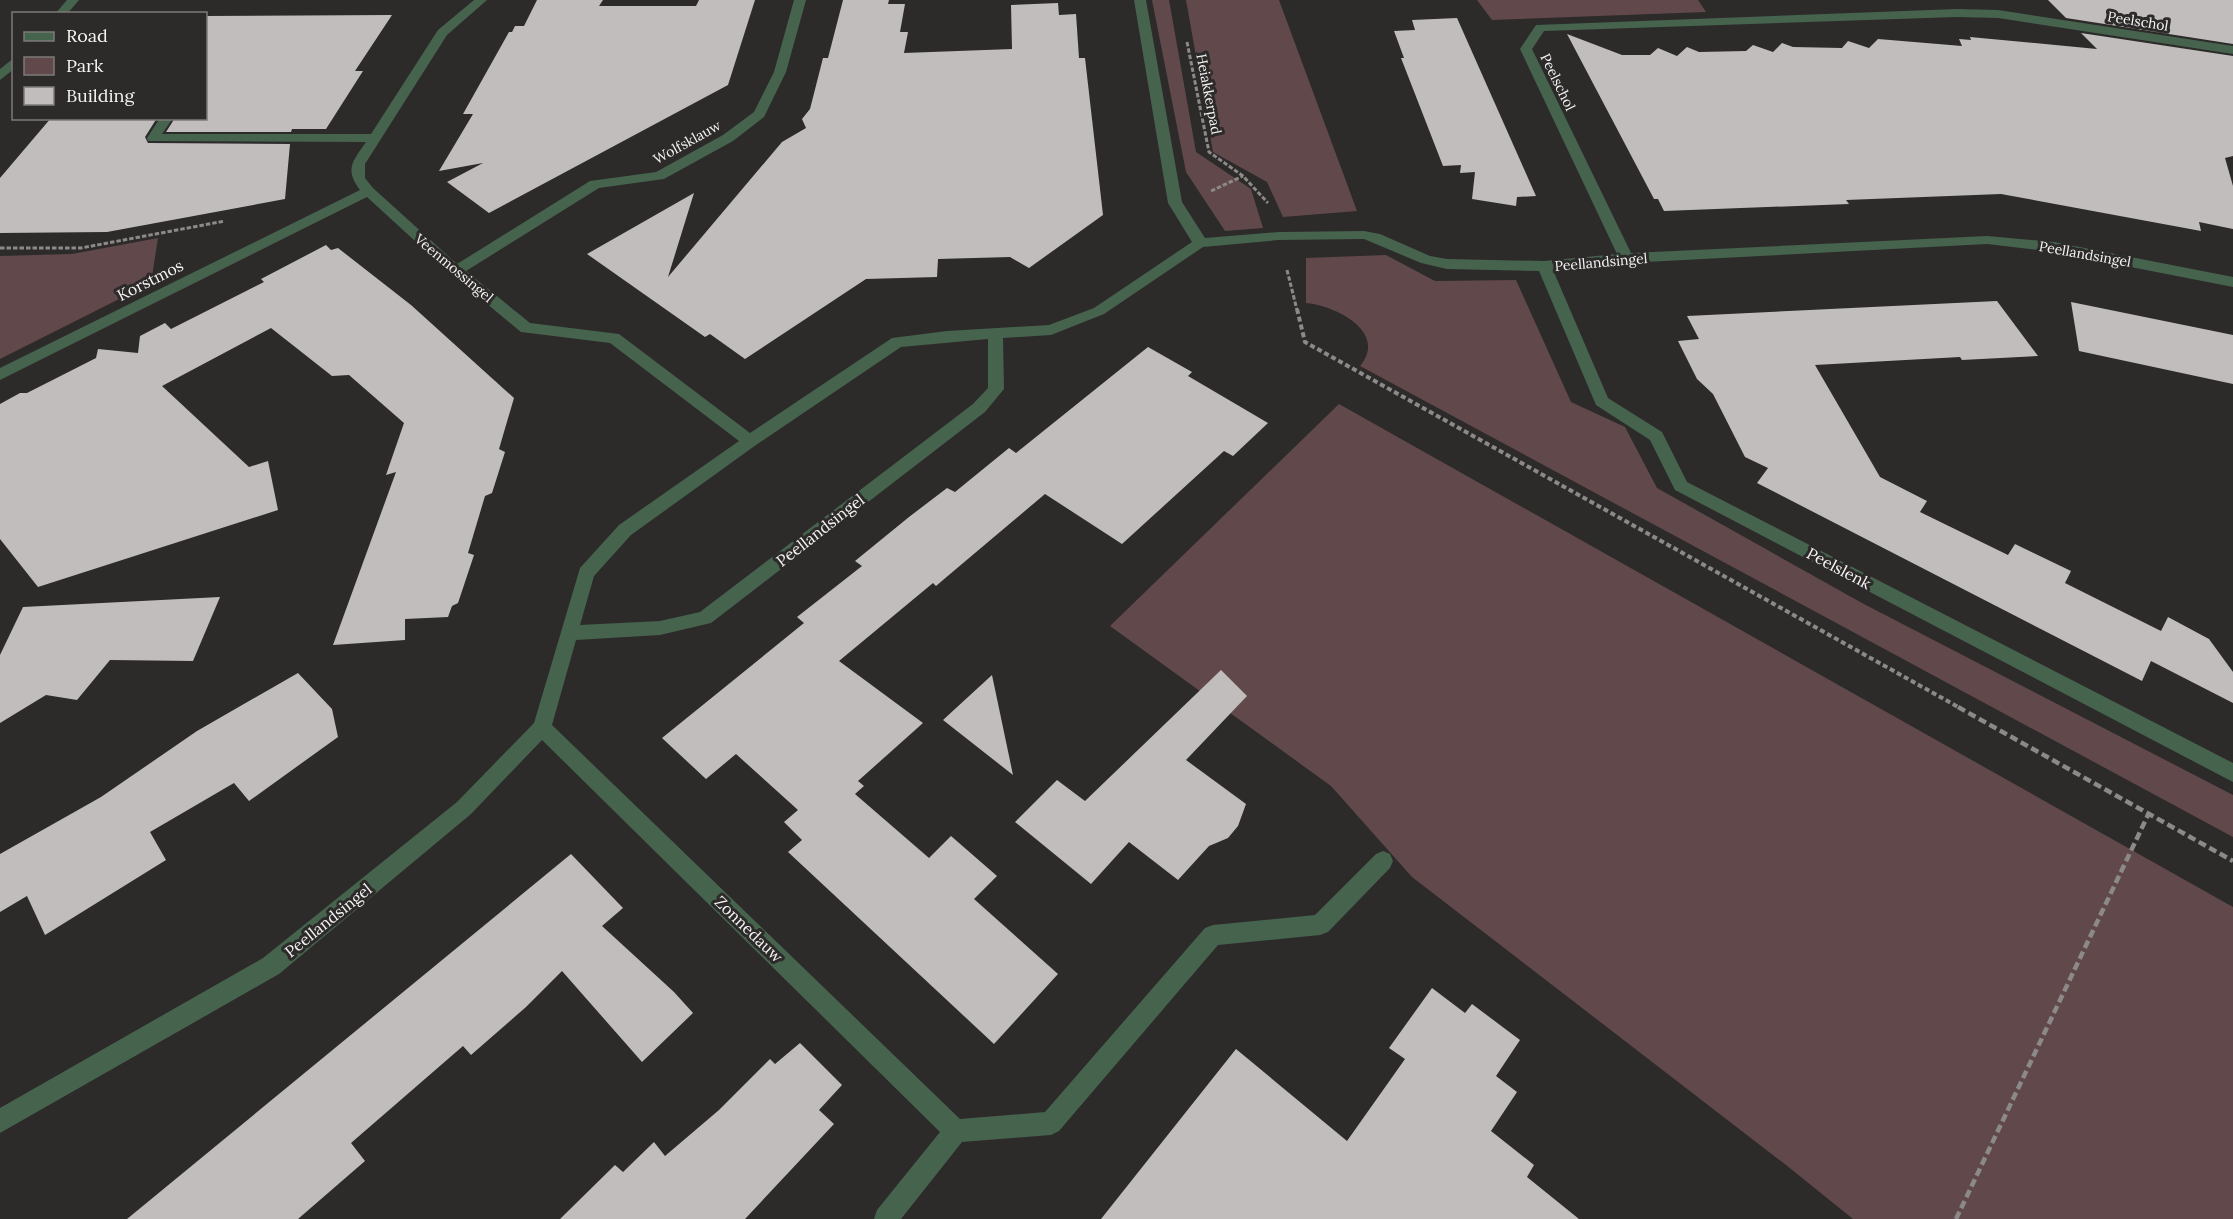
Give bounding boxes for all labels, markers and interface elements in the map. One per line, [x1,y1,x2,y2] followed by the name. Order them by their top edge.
[2106,7,2170,35] street label: Peelschol
[12,12,207,120] legend
[66,24,108,47] text: Road
[1536,50,1580,114] street label: Peelschol
[1192,52,1226,136] street label: Heiakkerpad
[66,54,104,77] text: Park
[66,84,136,107] text: Building
[650,116,725,168] street label: Wolfsklauw
[410,229,497,306] street label: Veenmossingel
[2038,237,2133,271] street label: Peellandsingel
[1554,249,1648,275] street label: Peellandsingel
[114,255,186,305] street label: Korstmos
[772,489,868,571] street label: Peellandsingel
[1803,543,1875,593] street label: Peelslenk
[280,879,376,961] street label: Peellandsingel
[711,892,787,967] street label: Zonnedauw

